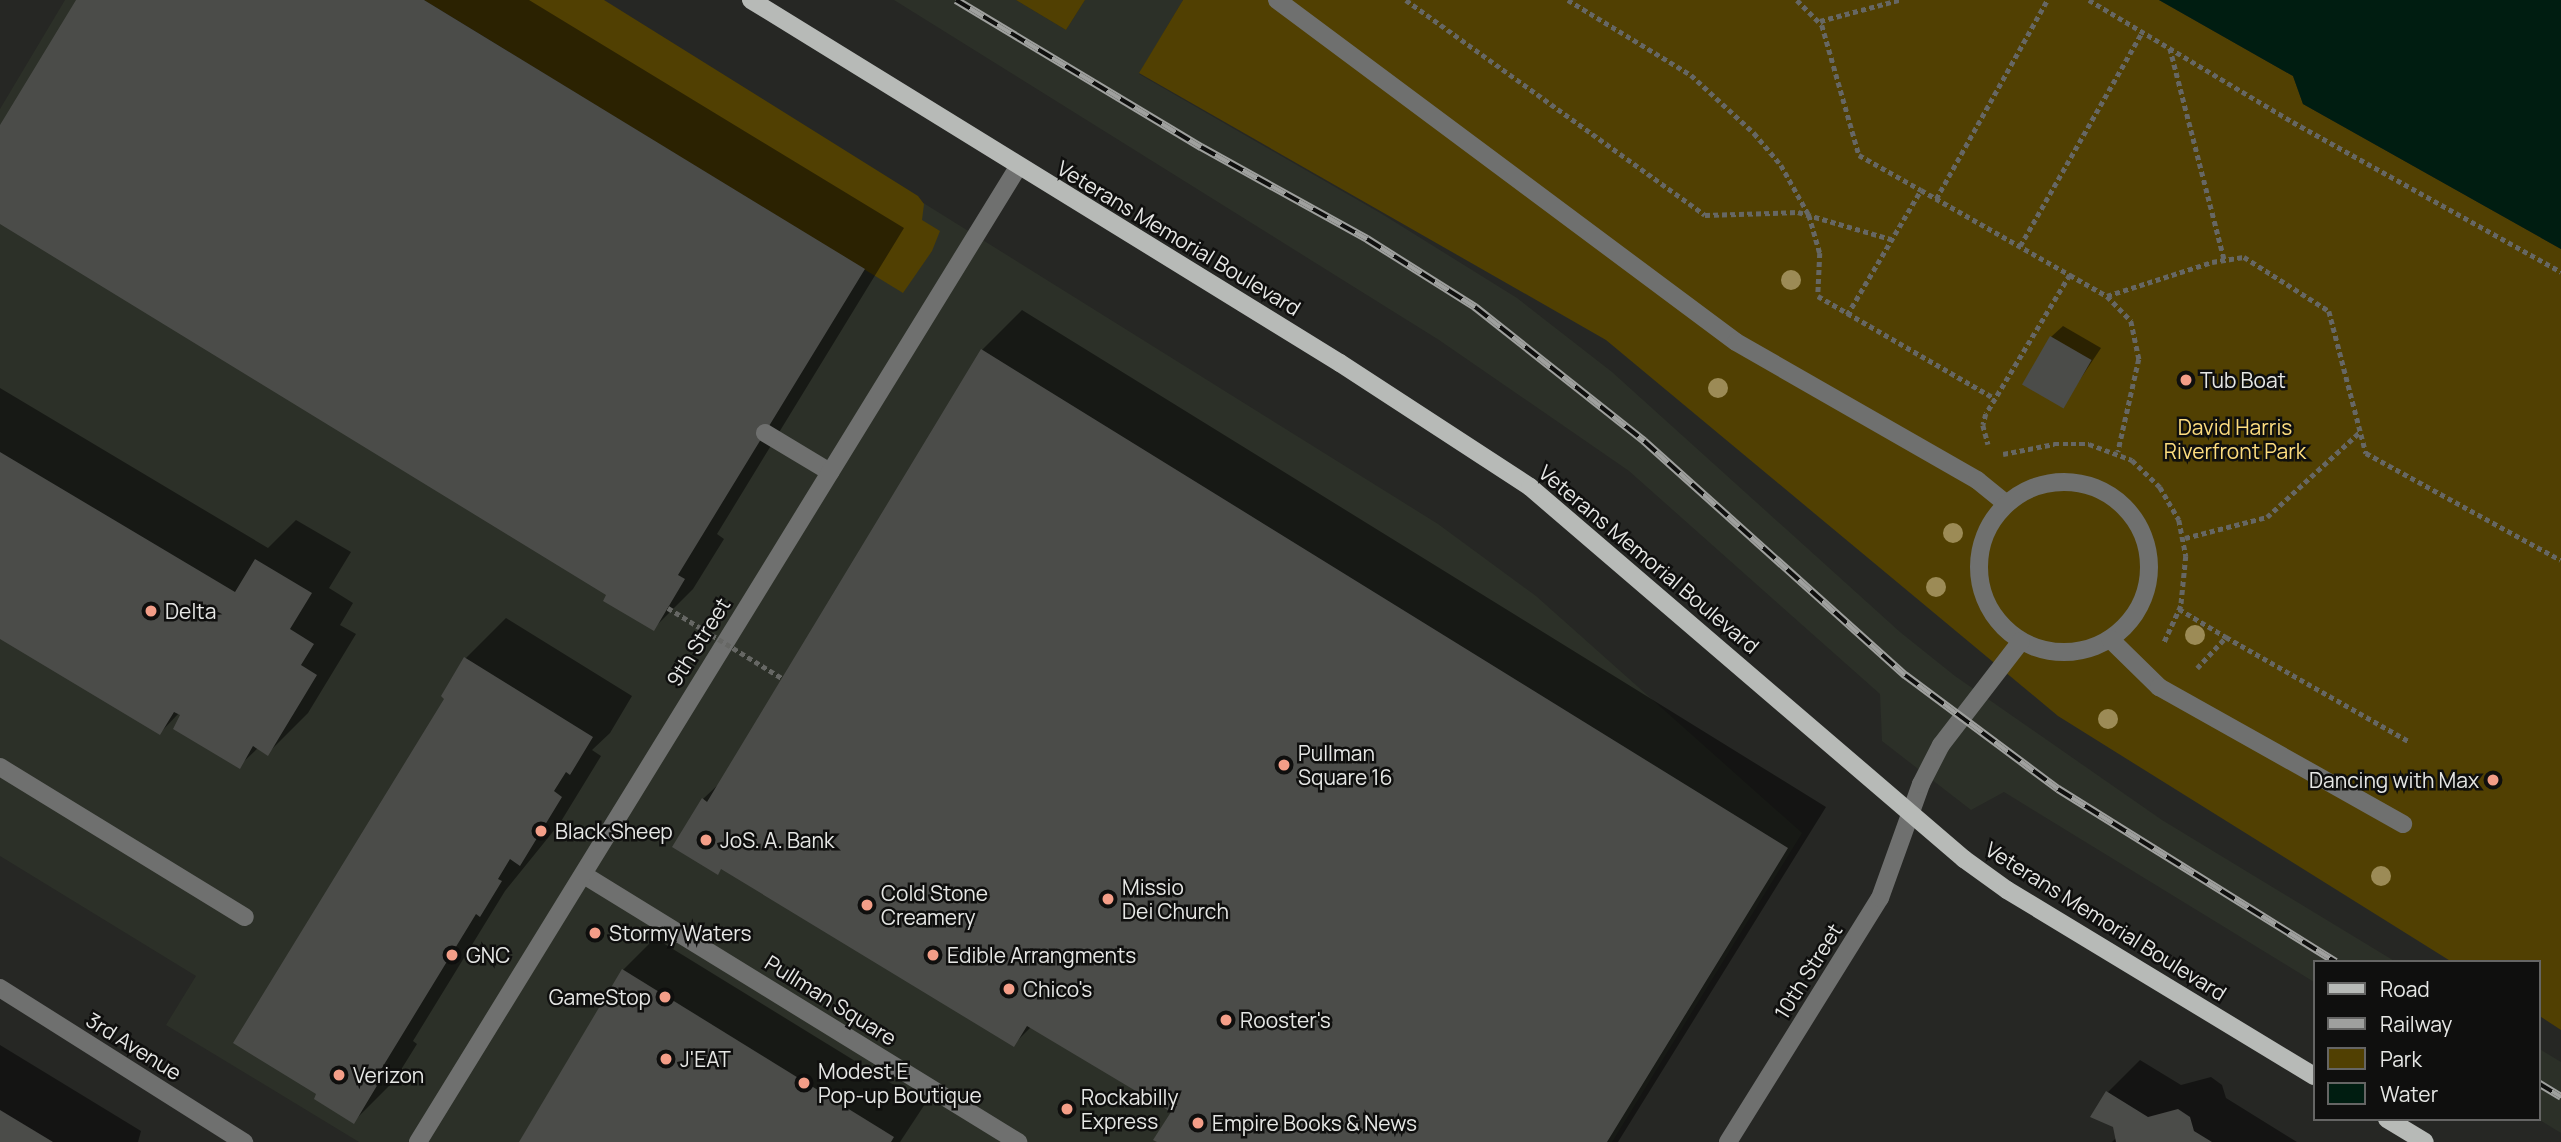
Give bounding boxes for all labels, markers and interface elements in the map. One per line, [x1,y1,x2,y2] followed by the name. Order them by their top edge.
[1053,155,1305,321] street label: Veterans Memorial Boulevard
[2200,367,2286,393] place label: Tub Boat
[2178,372,2194,388] marker: Tub Boat
[2164,414,2306,464] park label: David Harris Riverfront Park
[1534,460,1764,658] street label: Veterans Memorial Boulevard
[661,593,735,691] street label: 9th Street
[165,598,216,624] place label: Delta
[143,603,159,619] marker: Delta
[1298,740,1393,790] place label: Pullman Square 16
[1276,757,1292,773] marker: Pullman Square 16
[2309,767,2479,793] place label: Dancing with Max
[2485,772,2501,788] marker: Dancing with Max
[555,818,673,844] place label: Black Sheep
[533,823,549,839] marker: Black Sheep
[720,827,834,853] place label: JoS. A. Bank
[698,832,714,848] marker: JoS. A. Bank
[1981,836,2231,1006] street label: Veterans Memorial Boulevard
[1122,874,1229,924] place label: Missio Dei Church
[881,880,988,930] place label: Cold Stone Creamery
[1100,891,1116,907] marker: Missio Dei Church
[859,897,875,913] marker: Cold Stone Creamery
[1769,919,1847,1023] street label: 10th Street
[609,920,751,946] place label: Stormy Waters
[587,925,603,941] marker: Stormy Waters
[466,942,510,968] place label: GNC
[947,942,1136,968] place label: Edible Arrangments
[444,947,460,963] marker: GNC
[925,947,941,963] marker: Edible Arrangments
[761,949,901,1051] street label: Pullman Square
[2312,960,2540,1121] legend
[2380,975,2430,1003] text: Road
[1023,976,1092,1002] place label: Chico's
[1001,981,1017,997] marker: Chico's
[549,984,651,1010] place label: GameStop
[657,989,673,1005] marker: GameStop
[82,1007,186,1085] street label: 3rd Avenue
[1240,1007,1331,1033] place label: Rooster's
[2380,1010,2452,1038] text: Railway
[1218,1012,1234,1028] marker: Rooster's
[2380,1045,2422,1073] text: Park
[680,1046,731,1072] place label: J'EAT
[658,1051,674,1067] marker: J'EAT
[818,1058,982,1108] place label: Modest E Pop-up Boutique
[353,1062,424,1088] place label: Verizon
[331,1067,347,1083] marker: Verizon
[796,1075,812,1091] marker: Modest E Pop-up Boutique
[2380,1080,2438,1108] text: Water
[1081,1084,1179,1134] place label: Rockabilly Express
[1059,1101,1075,1117] marker: Rockabilly Express
[1212,1110,1417,1136] place label: Empire Books & News
[1190,1115,1206,1131] marker: Empire Books & News

